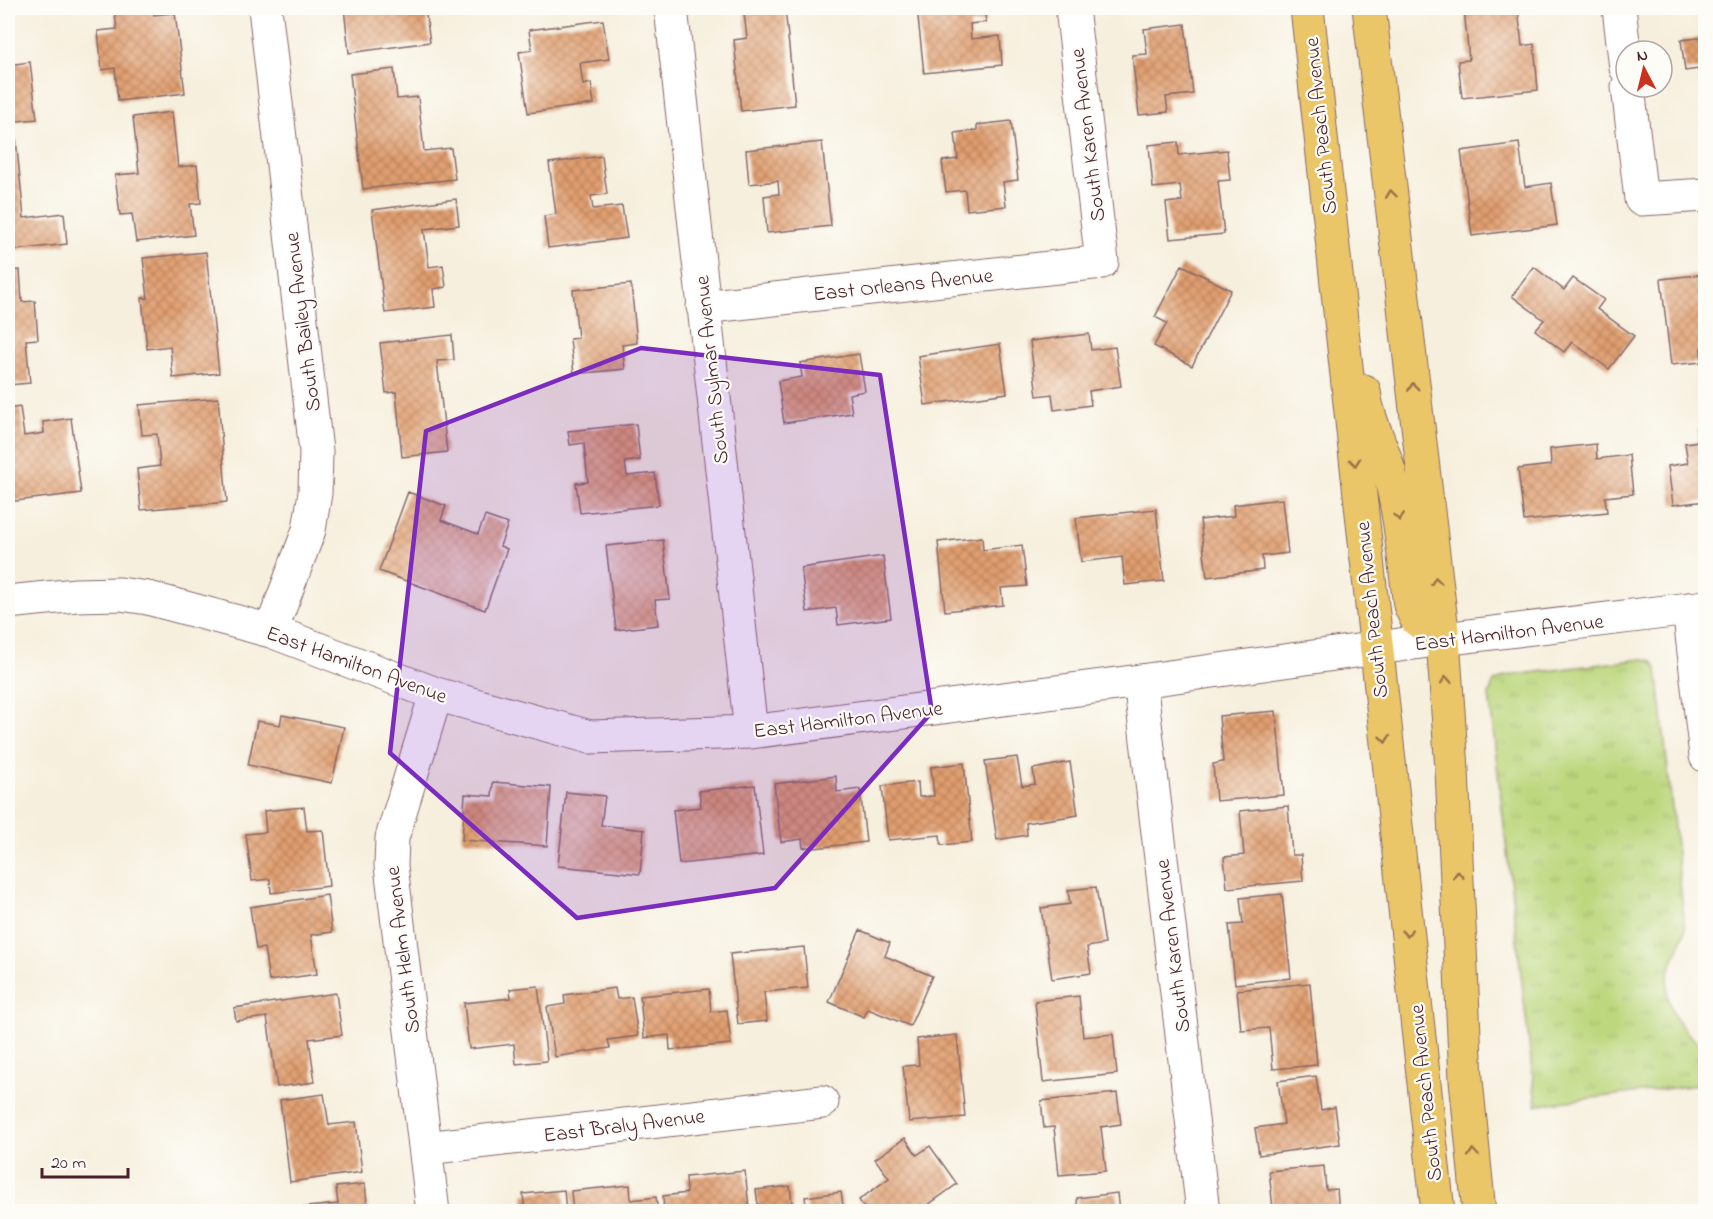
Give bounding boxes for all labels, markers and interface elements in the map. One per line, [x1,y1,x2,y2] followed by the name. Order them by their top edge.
[1298,35,1346,216] street label: South Peach Avenue
[1614,39,1674,99] north arrow
[1636,44,1649,69] text: N
[1063,46,1115,223] street label: South Karen Avenue
[1385,189,1398,198] one-way arrow
[278,230,332,413] street label: South Bailey Avenue
[812,262,995,310] street label: East Orleans Avenue
[688,273,740,466] street label: South Sylmar Avenue
[1408,383,1420,392] one-way arrow
[1349,457,1361,466] one-way arrow
[1392,513,1404,522] one-way arrow
[1349,519,1397,700] street label: South Peach Avenue
[1430,576,1443,585] one-way arrow
[1413,607,1606,660] street label: East Hamilton Avenue
[262,619,452,713] street label: East Hamilton Avenue
[1440,676,1453,685] one-way arrow
[752,694,945,747] street label: East Hamilton Avenue
[1378,734,1391,744] one-way arrow
[1148,857,1200,1034] street label: South Karen Avenue
[379,864,429,1035] street label: South Helm Avenue
[1451,870,1464,879] one-way arrow
[1400,928,1413,937] one-way arrow
[1403,1002,1451,1183] street label: South Peach Avenue
[542,1102,707,1154] street label: East Braly Avenue
[42,1141,128,1179] scale bar
[1467,1149,1480,1158] one-way arrow
[51,1151,86,1177] text: 20 m

